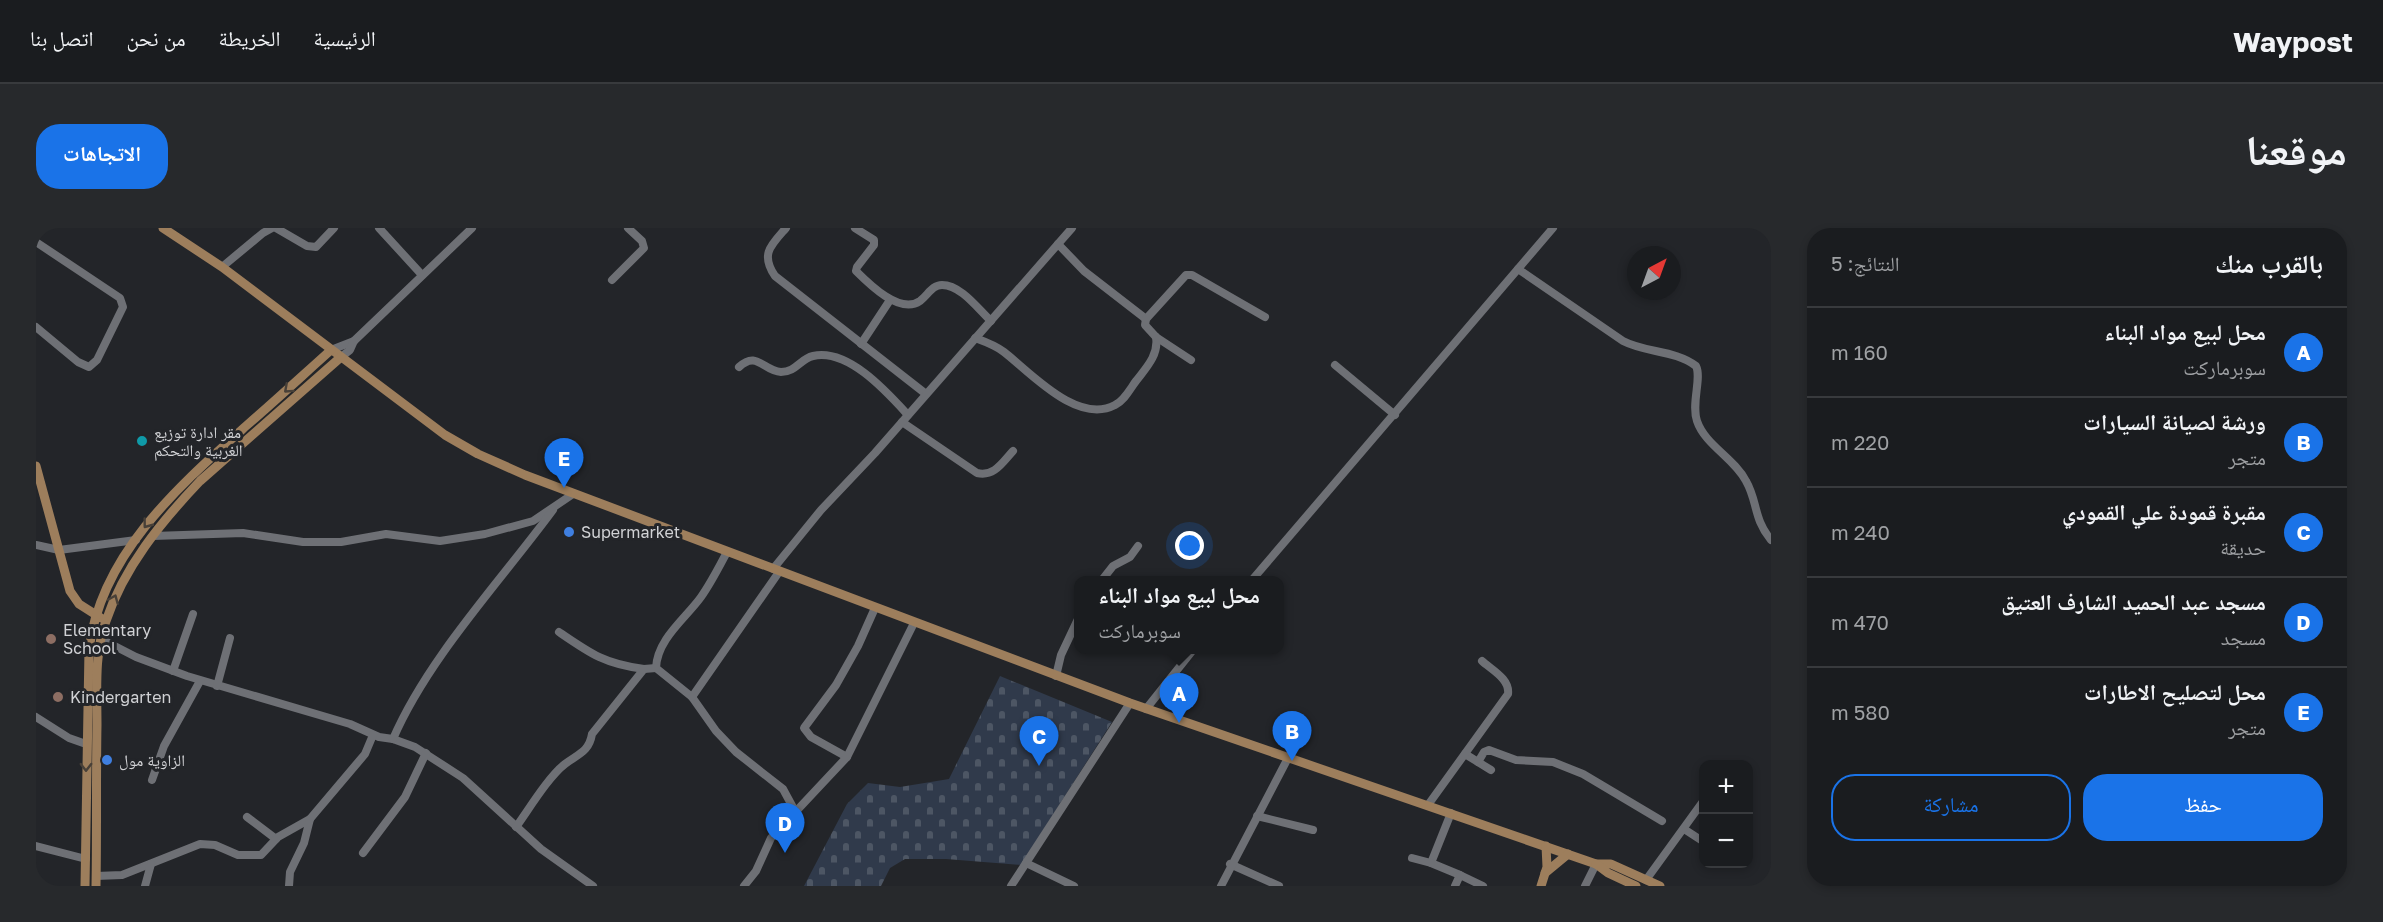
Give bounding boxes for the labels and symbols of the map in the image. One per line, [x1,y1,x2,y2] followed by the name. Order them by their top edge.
[1627,246,1681,300] north arrow
[284,382,295,393] one-way arrow
[154,422,243,461] place label: مقر ادارة توزيع الغربية والتحكم
[135,434,149,448] marker: مقر ادارة توزيع الغربية والتحكم
[544,438,584,488] pin: E
[144,517,155,528] one-way arrow
[581,522,680,542] place label: Supermarket
[562,525,576,539] marker: Supermarket
[1175,531,1204,560] your location
[107,594,119,605] one-way arrow
[63,620,151,658] place label: Elementary School
[44,632,58,646] marker: Elementary School
[1160,674,1198,723] pin: A
[70,687,171,707] place label: Kindergarten
[51,690,65,704] marker: Kindergarten
[1272,712,1312,761] pin: B
[1020,716,1058,766] pin: C
[119,750,185,771] place label: الزاوية مول
[100,753,114,767] marker: الزاوية مول
[80,762,92,771] one-way arrow
[766,804,804,853] pin: D

